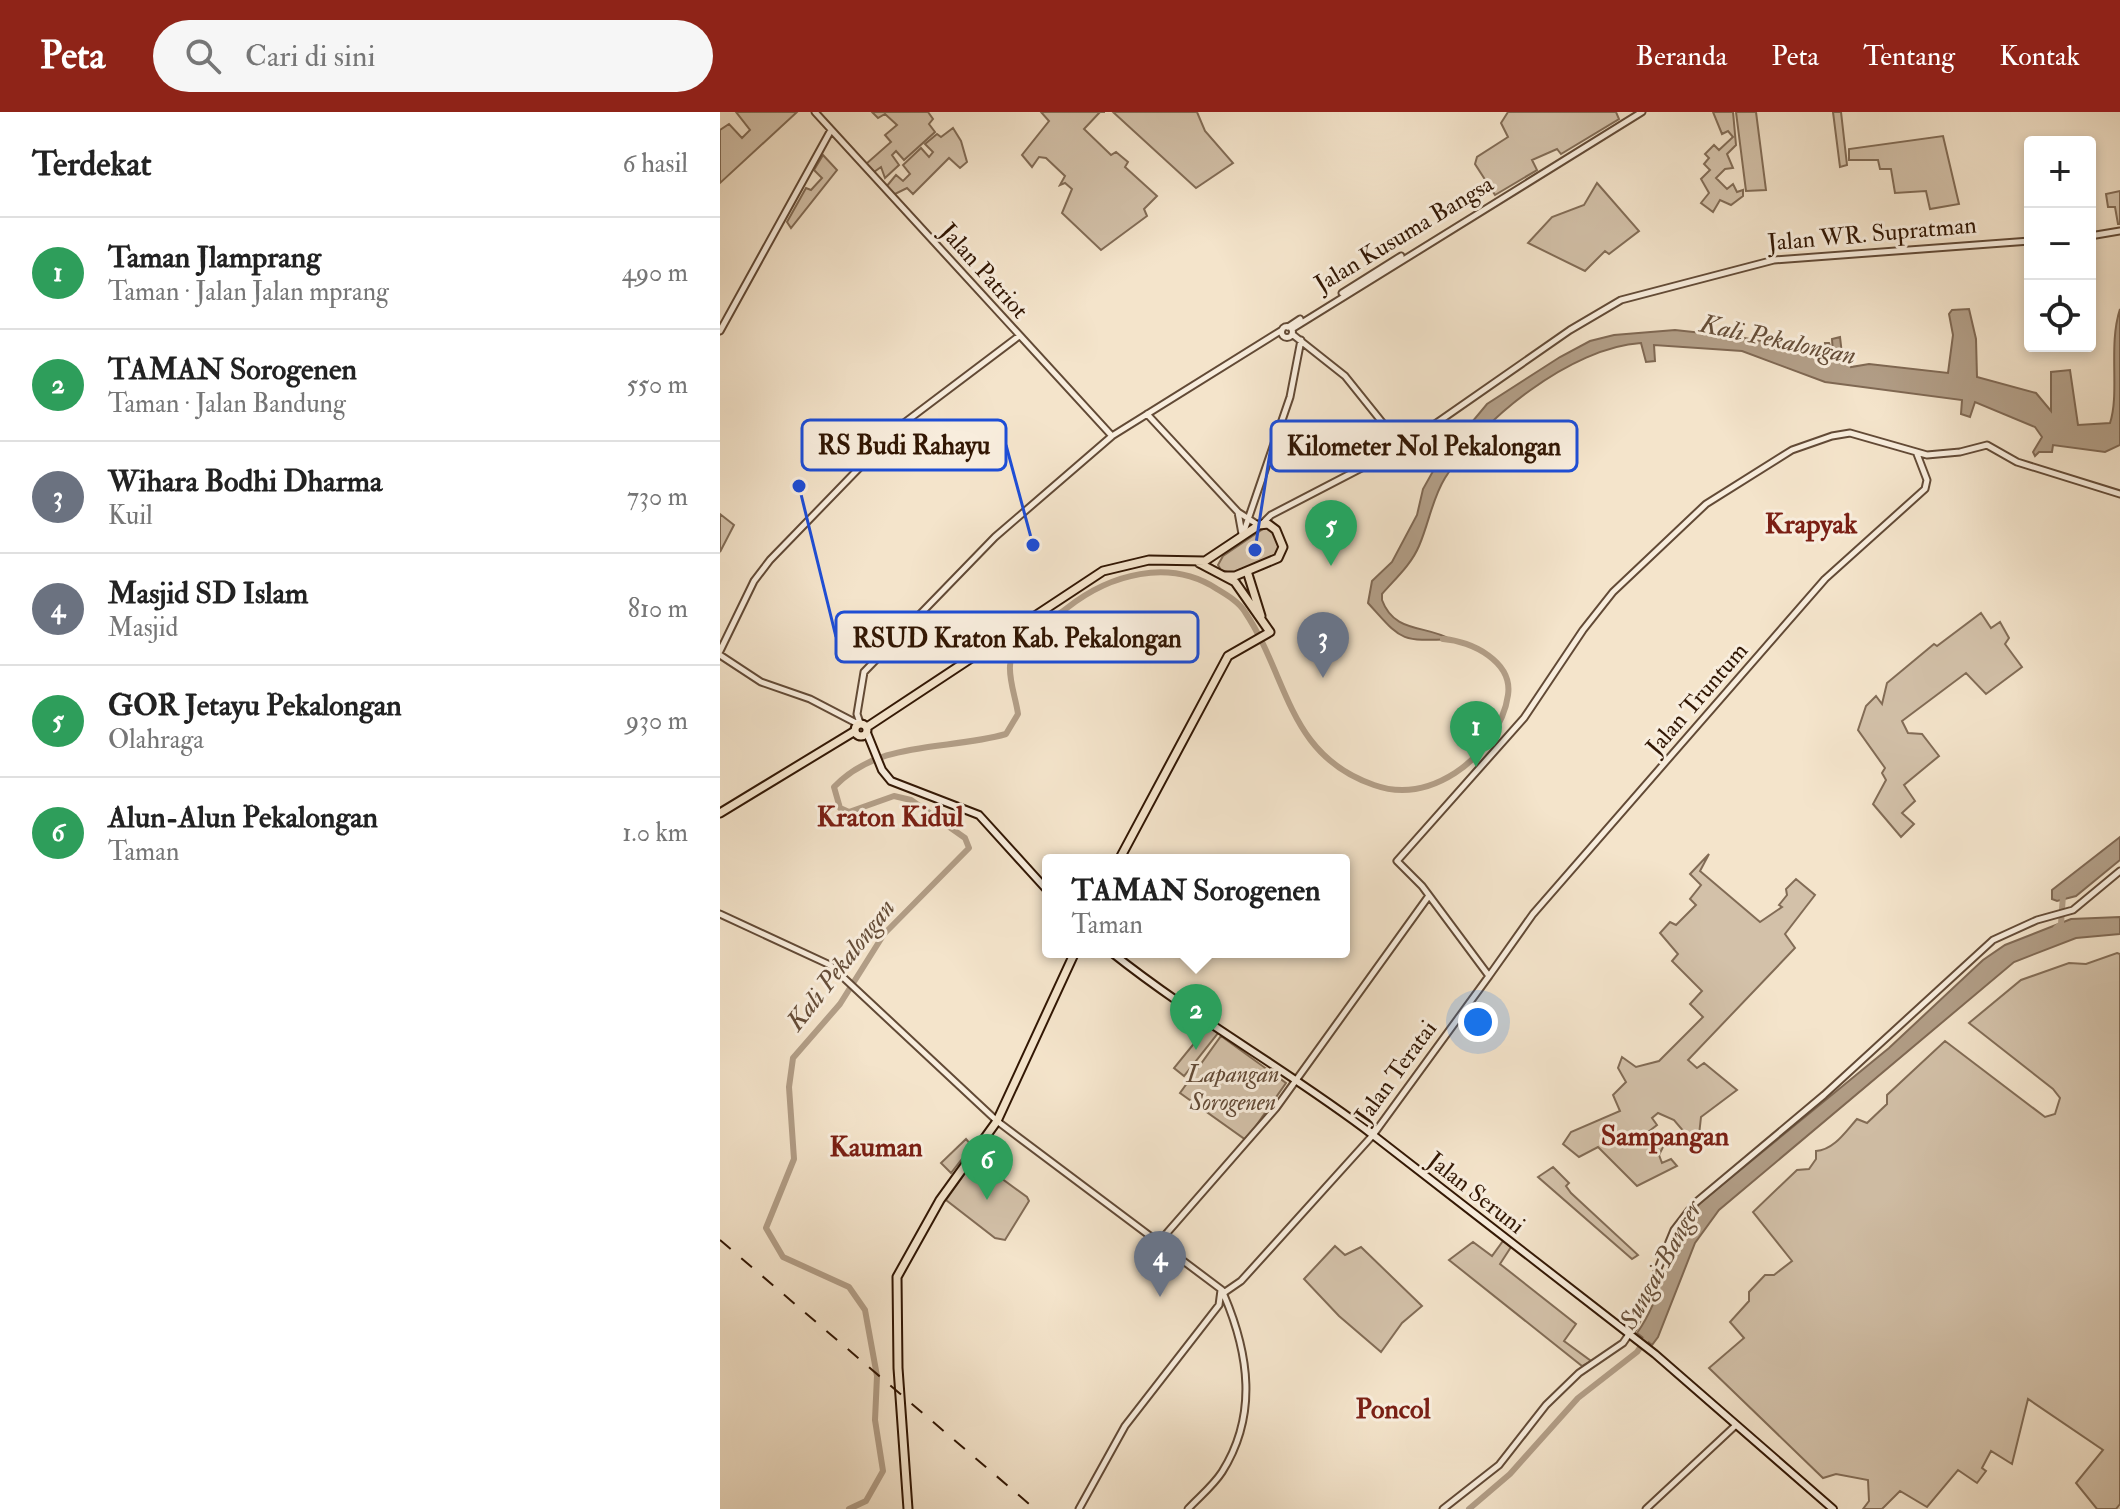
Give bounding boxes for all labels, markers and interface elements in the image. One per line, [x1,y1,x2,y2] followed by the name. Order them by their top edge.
[153,20,713,92] search box
[40,32,105,80] text: Peta
[181,34,225,78] icon: search
[245,38,376,75] text: Cari di sini
[1636,39,1727,74] text: Beranda
[1771,39,1819,74] text: Peta
[1863,39,1955,74] text: Tentang
[1999,39,2080,74] text: Kontak
[2024,136,2096,352] map controls
[2024,136,2096,208] button: +
[32,143,152,186] text: Terdekat
[623,148,688,180] text: 6 hasil
[1308,168,1500,300] street label: Jalan Kusuma Bangsa
[2024,208,2096,280] button: −
[1765,209,1978,259] street label: Jalan WR. Supratman
[932,216,1035,325] street label: Jalan Patriot
[108,239,321,276] text: Taman Jlamprang
[53,257,63,289] text: 1
[622,257,688,289] text: 490 m
[108,276,389,308] text: Taman · Jalan Jalan mprang
[2024,280,2096,352] button: locate
[1695,307,1859,372] water label: Kali Pekalongan
[108,351,357,388] text: TAMAN Sorogenen
[51,369,65,401] text: 2
[626,369,688,401] text: 550 m
[108,388,346,420] text: Taman · Jalan Bandung
[802,420,1006,470] callout: RS Budi Rahayu
[1271,421,1577,471] callout: Kilometer Nol Pekalongan
[818,430,991,463] text: RS Budi Rahayu
[1287,431,1562,464] text: Kilometer Nol Pekalongan
[108,463,382,500] text: Wihara Bodhi Dharma
[53,481,63,513] text: 3
[627,481,688,513] text: 730 m
[108,500,153,532] text: Kuil
[1305,500,1357,566] pin: 5
[1765,507,1858,542] district label: Krapyak
[108,575,308,612] text: Masjid SD Islam
[51,593,65,625] text: 4
[628,593,688,625] text: 810 m
[108,612,178,644] text: Masjid
[836,612,1198,662] callout: RSUD Kraton Kab. Pekalongan
[1297,612,1349,678] pin: 3
[852,623,1182,656] text: RSUD Kraton Kab. Pekalongan
[1639,636,1755,763] street label: Jalan Truntum
[108,687,402,724] text: GOR Jetayu Pekalongan
[1450,701,1502,767] pin: 1
[52,705,64,737] text: 5
[626,705,688,737] text: 930 m
[108,724,204,756] text: Olahraga
[108,799,378,836] text: Alun-Alun Pekalongan
[817,800,964,835] district label: Kraton Kidul
[51,817,65,849] text: 6
[622,817,688,849] text: 1.0 km
[108,836,179,868] text: Taman
[1042,854,1350,958] popup
[1071,872,1321,909] text: TAMAN Sorogenen
[778,893,902,1039] water label: Kali Pekalongan
[1071,909,1143,941] text: Taman
[1170,984,1222,1050] pin: 2
[1458,1002,1498,1042] your location
[1348,1014,1444,1131] street label: Jalan Teratai
[1186,1059,1279,1118] park label: Lapangan Sorogenen
[1601,1119,1730,1154] district label: Sampangan
[829,1130,923,1165] district label: Kauman
[961,1134,1013,1200] pin: 6
[1420,1144,1531,1241] street label: Jalan Seruni
[1612,1194,1710,1336] water label: Sungai Banger
[1134,1231,1186,1297] pin: 4
[1355,1392,1431,1427] district label: Poncol

